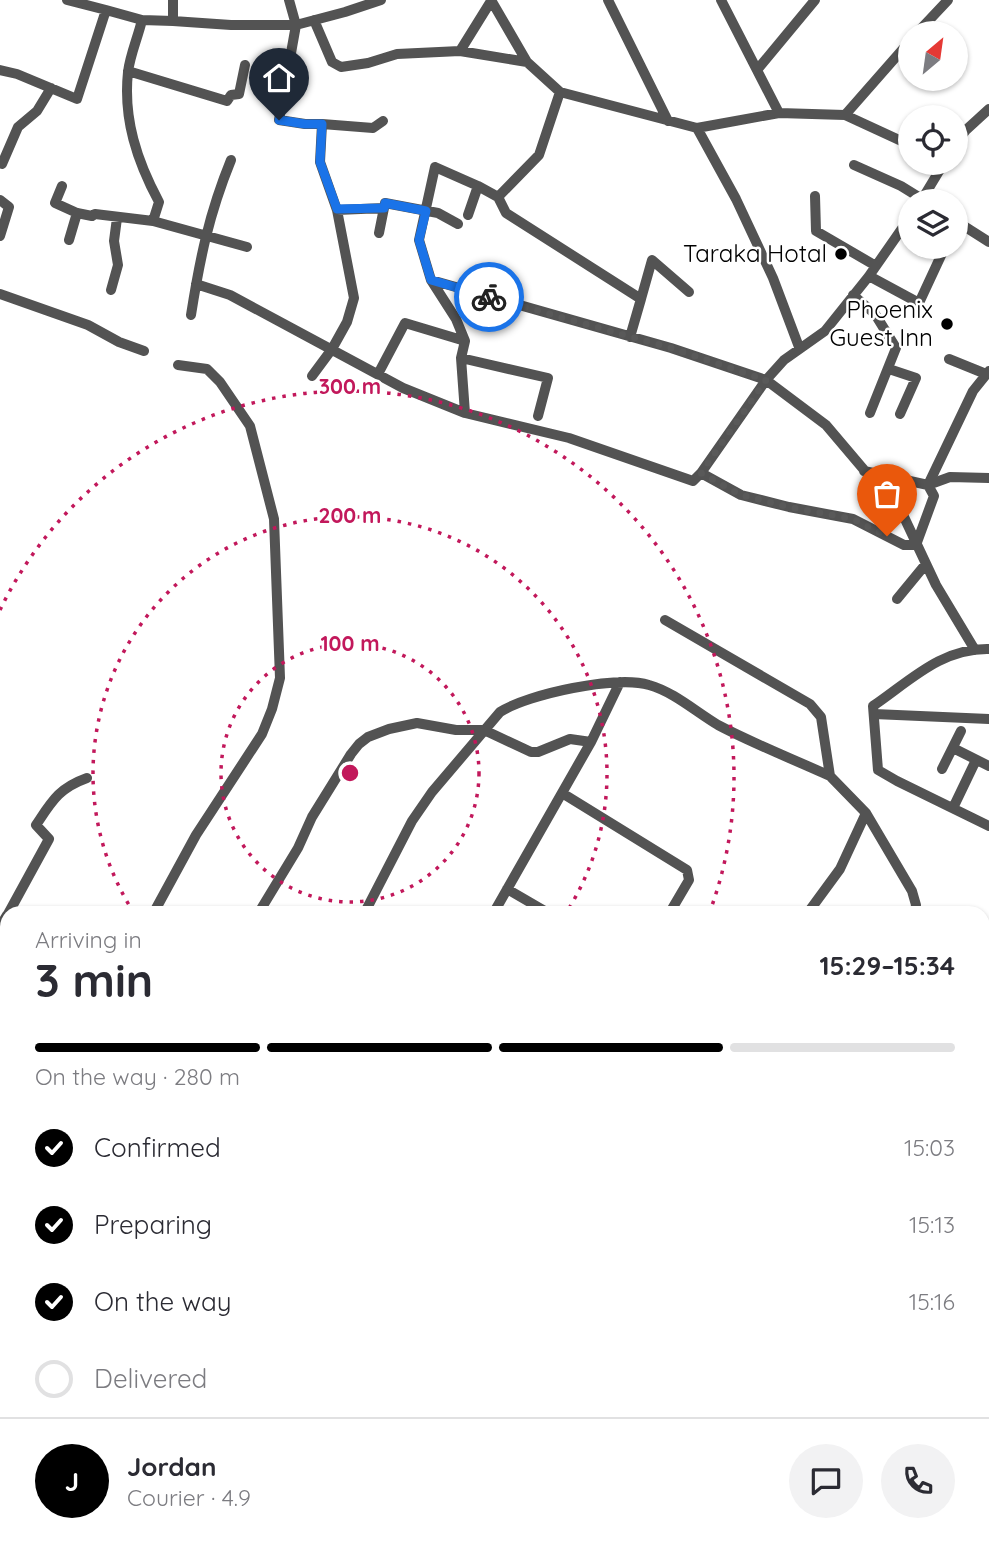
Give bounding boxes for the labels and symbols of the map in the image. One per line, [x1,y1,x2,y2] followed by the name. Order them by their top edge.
[898,21,968,91] north arrow
[249,48,309,120] pin
[683,238,827,268] place label: Taraka Hotal
[833,246,849,262] marker: Taraka Hotal
[454,262,524,332] courier
[829,294,933,352] place label: Phoenix Guest Inn
[939,316,955,332] marker: Phoenix Guest Inn
[319,373,381,399] text: 300 m
[857,464,917,536] pin
[319,502,381,528] text: 200 m
[320,630,380,656] text: 100 m
[338,761,362,785] centre of rings

